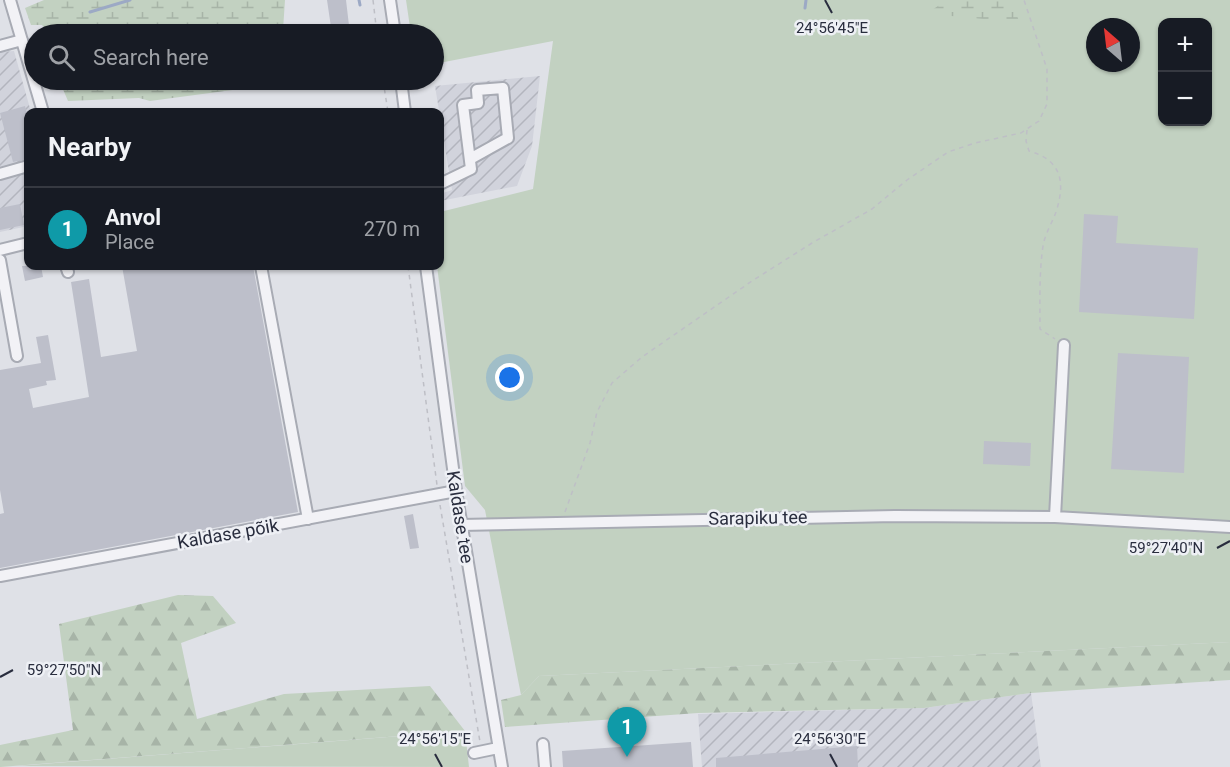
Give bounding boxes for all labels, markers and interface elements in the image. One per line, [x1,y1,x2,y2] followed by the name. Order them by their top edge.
[1086,18,1140,72] north arrow
[1158,18,1212,126] map controls
[1158,18,1212,72] button: +
[796,19,869,37] text: 24°56'45"E
[24,24,444,90] search box
[45,41,78,74] icon: search
[93,45,209,70] text: Search here
[1158,72,1212,126] button: −
[48,132,131,162] text: Nearby
[105,205,161,230] text: Anvol
[62,217,73,241] text: 1
[364,217,420,241] text: 270 m
[105,230,154,254] text: Place
[495,363,524,392] your location
[443,469,478,565] street label: Kaldase tee
[708,506,808,529] street label: Sarapiku tee
[176,514,281,553] street label: Kaldase põik
[1129,539,1203,557] text: 59°27'40"N
[27,661,101,679] text: 59°27'50"N
[608,708,646,757] pin: 1
[399,730,472,748] text: 24°56'15"E
[794,730,867,748] text: 24°56'30"E

